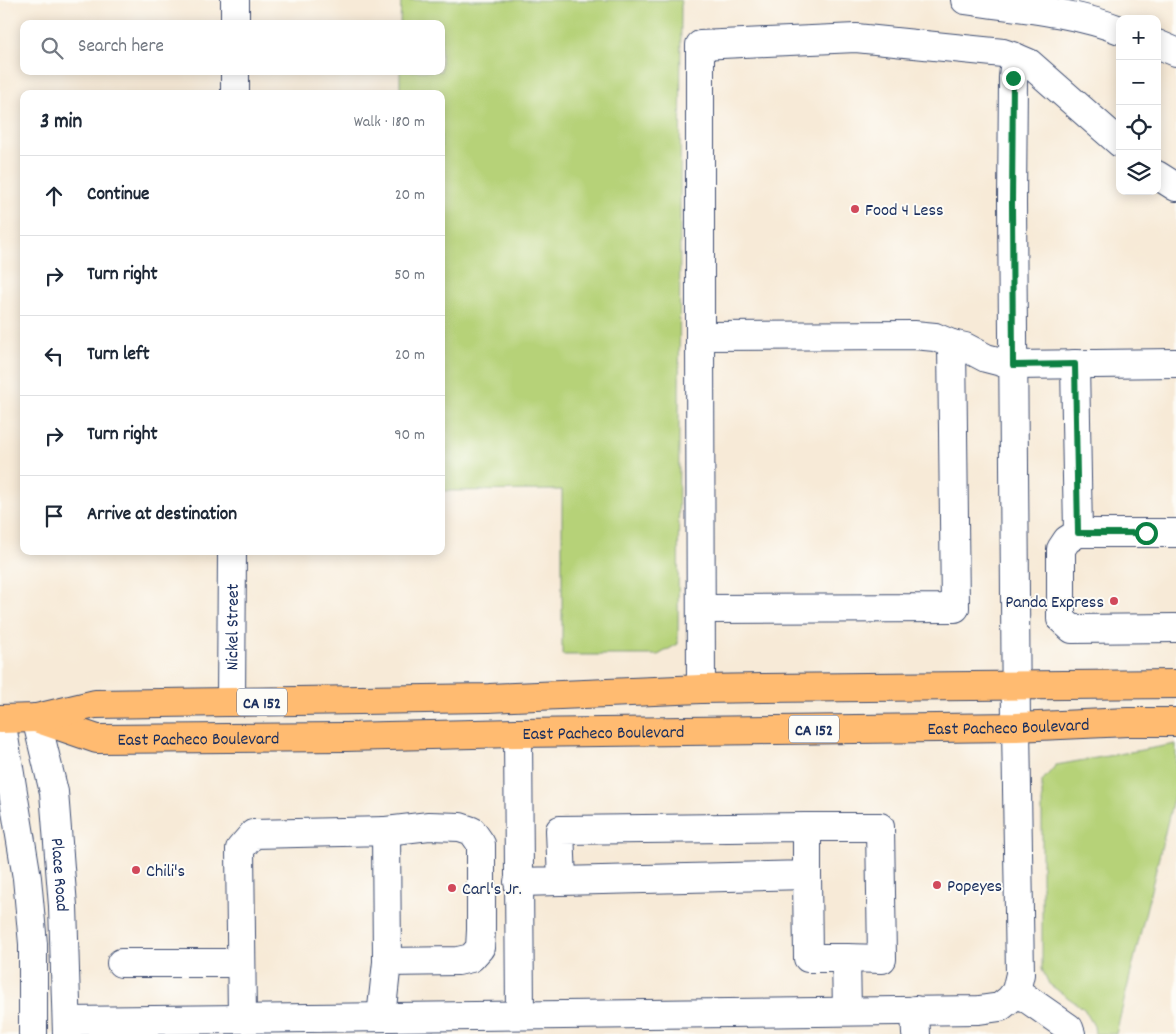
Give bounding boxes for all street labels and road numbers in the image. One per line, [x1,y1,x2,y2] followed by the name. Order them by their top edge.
[221,583,247,671] street label: Nickel Street
[237,689,287,716] road number: CA 152
[927,714,1090,743] street label: East Pacheco Boulevard
[789,716,839,742] road number: CA 152
[522,721,685,748] street label: East Pacheco Boulevard
[117,728,280,754] street label: East Pacheco Boulevard
[43,837,73,912] street label: Place Road

